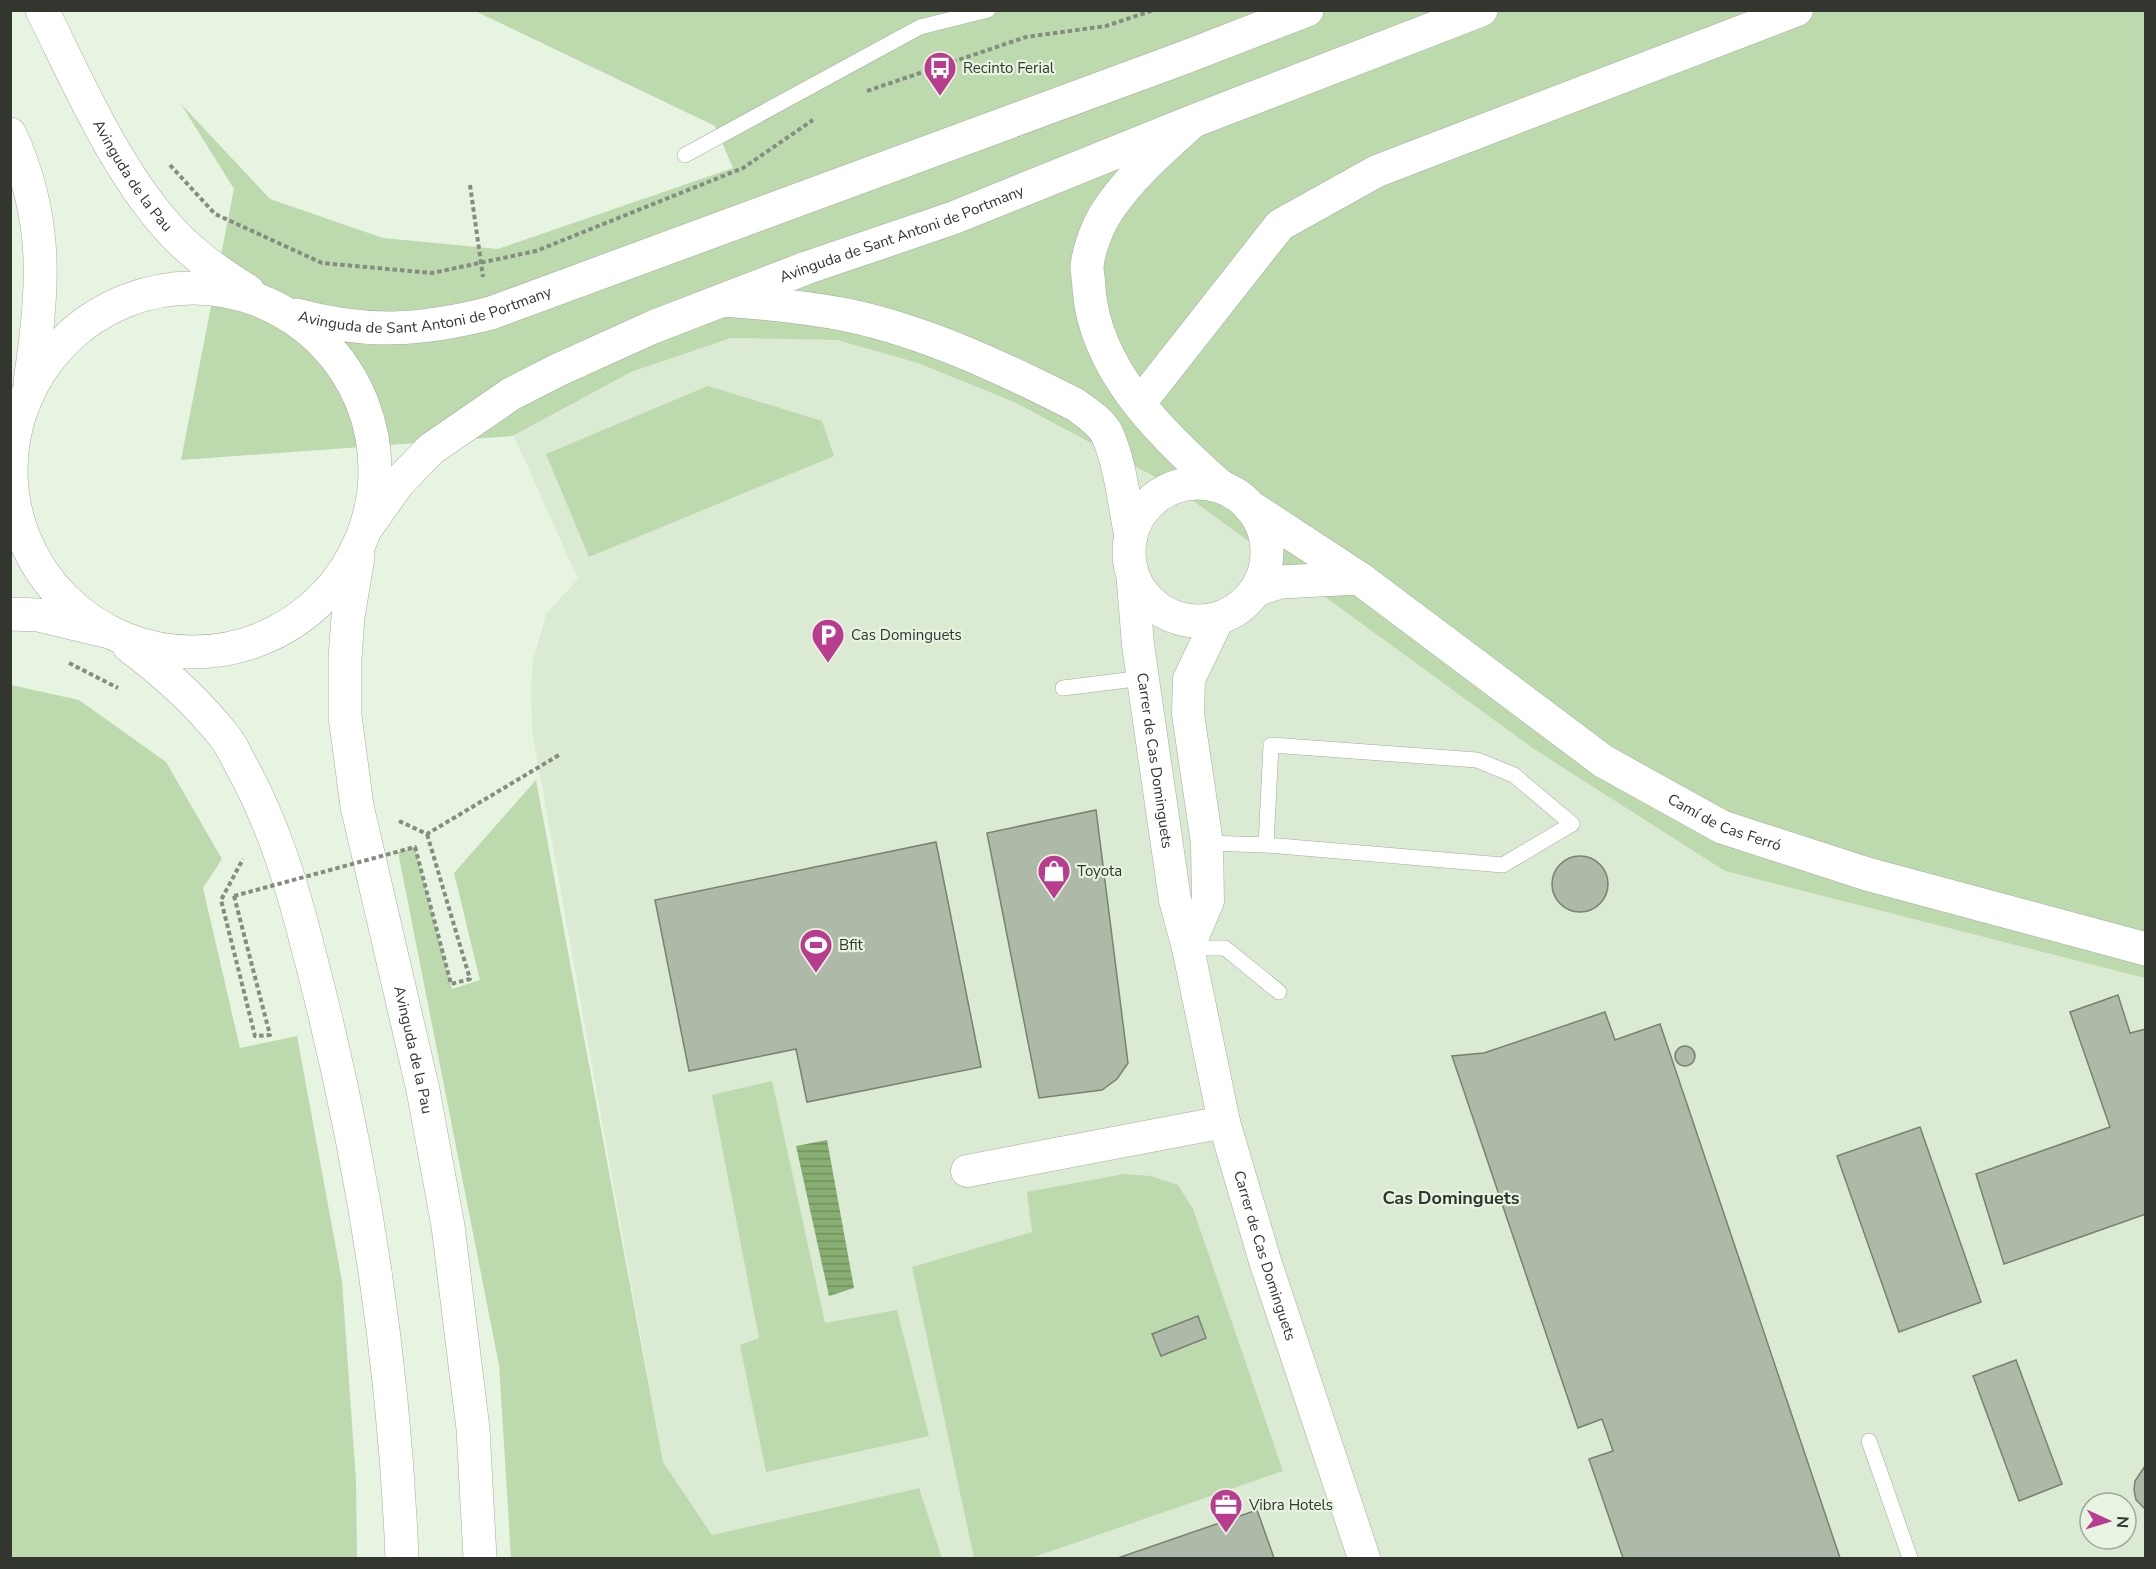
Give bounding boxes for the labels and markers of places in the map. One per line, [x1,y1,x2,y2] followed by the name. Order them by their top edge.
[922,50,958,97] bus stop icon: Recinto Ferial
[963,58,1055,78] place label: Recinto Ferial
[810,617,846,664] parking icon: Cas Dominguets
[851,625,962,645] place label: Cas Dominguets
[1036,853,1072,900] shop icon: Toyota
[1077,861,1122,881] place label: Toyota
[798,927,834,974] sports icon: Bfit
[839,935,864,955] place label: Bfit
[1208,1487,1244,1534] office icon: Vibra Hotels
[1248,1495,1333,1515] place label: Vibra Hotels

